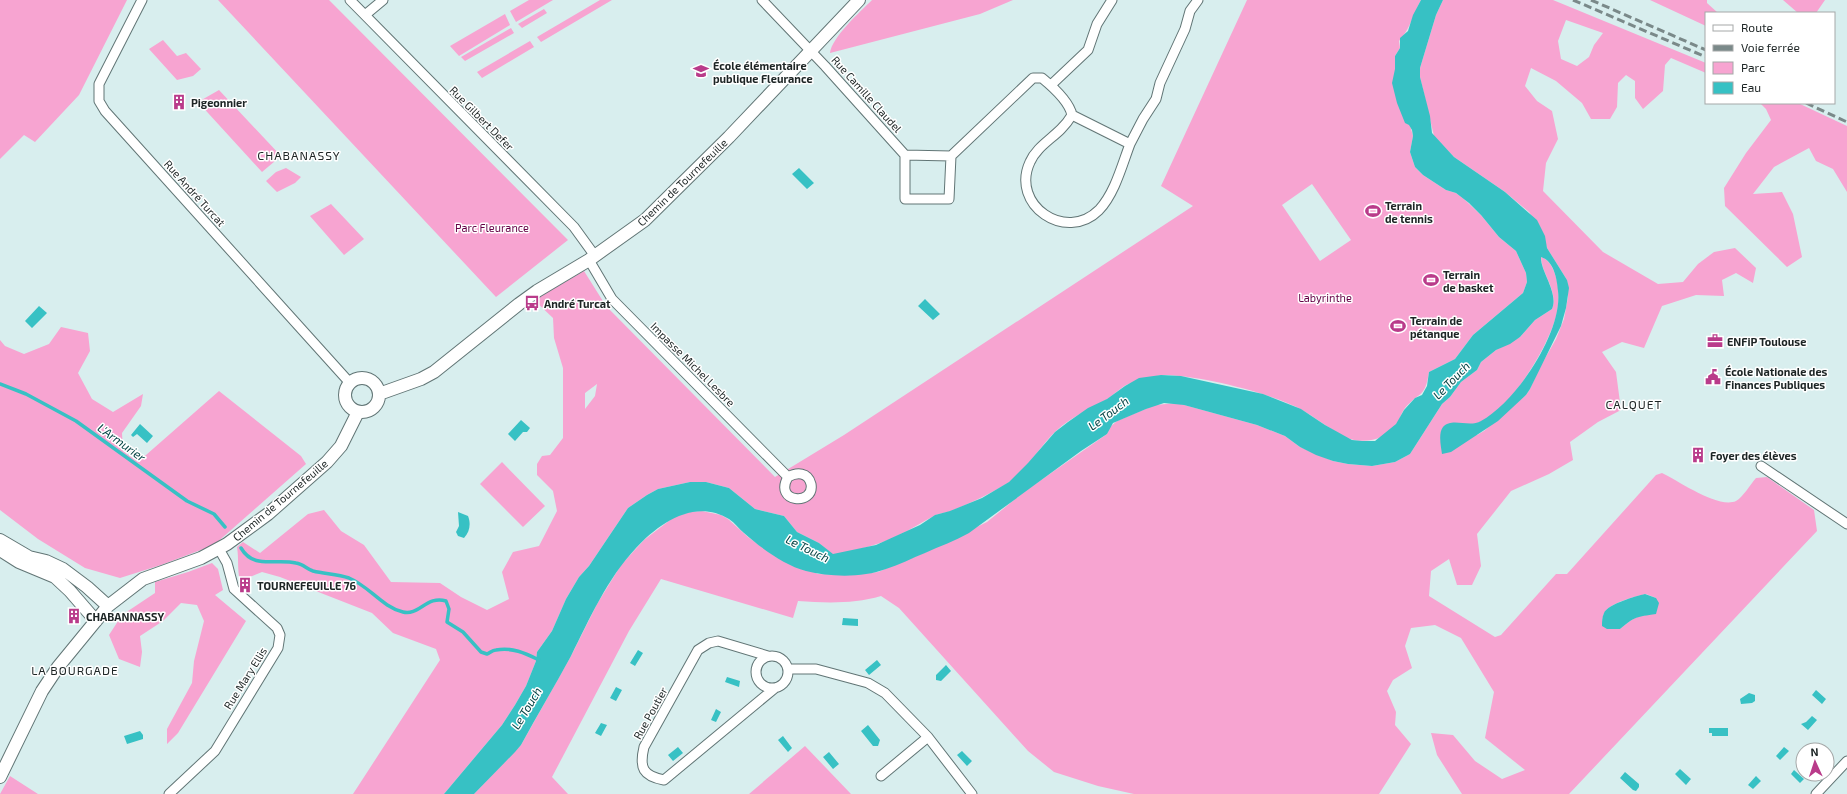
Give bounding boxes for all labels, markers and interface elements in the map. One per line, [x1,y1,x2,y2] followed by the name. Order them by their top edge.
[1705,12,1835,104] legend
[1741,20,1773,34] text: Route
[1741,40,1800,54] text: Voie ferrée
[829,53,905,135] street label: Rue Camille Claudel
[713,58,813,85] place label: École élémentaire publique Fleurance
[1741,60,1765,74] text: Parc
[692,62,710,80] school or university icon: École élémentaire publique Fleurance
[1741,80,1761,94] text: Eau
[447,83,517,153] street label: Rue Gilbert Defer
[170,93,188,111] building icon: Pigeonnier
[191,96,247,109] place label: Pigeonnier
[634,136,730,228] street label: Chemin de Tournefeuille
[257,148,341,162] district label: CHABANASSY
[162,157,228,229] street label: Rue André Turcat
[1385,199,1433,225] place label: Terrain de tennis
[1364,202,1382,220] sports icon: Terrain de tennis
[455,221,529,234] park label: Parc Fleurance
[1443,268,1494,294] place label: Terrain de basket
[1422,271,1440,289] sports icon: Terrain de basket
[1298,291,1352,304] park label: Labyrinthe
[523,294,541,312] bus stop icon: André Turcat
[544,297,611,310] place label: André Turcat
[1410,314,1462,340] place label: Terrain de pétanque
[1389,317,1407,335] sports icon: Terrain de pétanque
[648,319,738,409] street label: Impasse Michel Lesbre
[1706,332,1724,350] office icon: ENFiP Toulouse
[1727,335,1806,348] place label: ENFiP Toulouse
[1430,358,1472,402] water label: Le Touch
[1725,364,1828,391] place label: École Nationale des Finances Publiques
[1704,368,1722,386] public building icon: École Nationale des Finances Publiques
[1085,393,1131,433] water label: Le Touch
[1606,397,1663,412] district label: CALQUET
[95,420,149,464] water label: L'Armurier
[1689,446,1707,464] building icon: Foyer des élèves
[1710,449,1797,463] place label: Foyer des élèves
[230,456,330,544] street label: Chemin de Tournefeuille
[784,531,832,565] water label: Le Touch
[236,576,254,594] building icon: TOURNEFEUILLE 76
[257,579,357,592] place label: TOURNEFEUILLE 76
[65,607,83,625] building icon: CHABANNASSY
[86,610,164,623] place label: CHABANNASSY
[221,644,269,711] street label: Rue Mary Ellis
[31,663,119,677] district label: LA BOURGADE
[508,684,544,732] water label: Le Touch
[630,684,670,741] street label: Rue Poutier
[1795,742,1835,782] north arrow
[1810,745,1819,758] text: N

